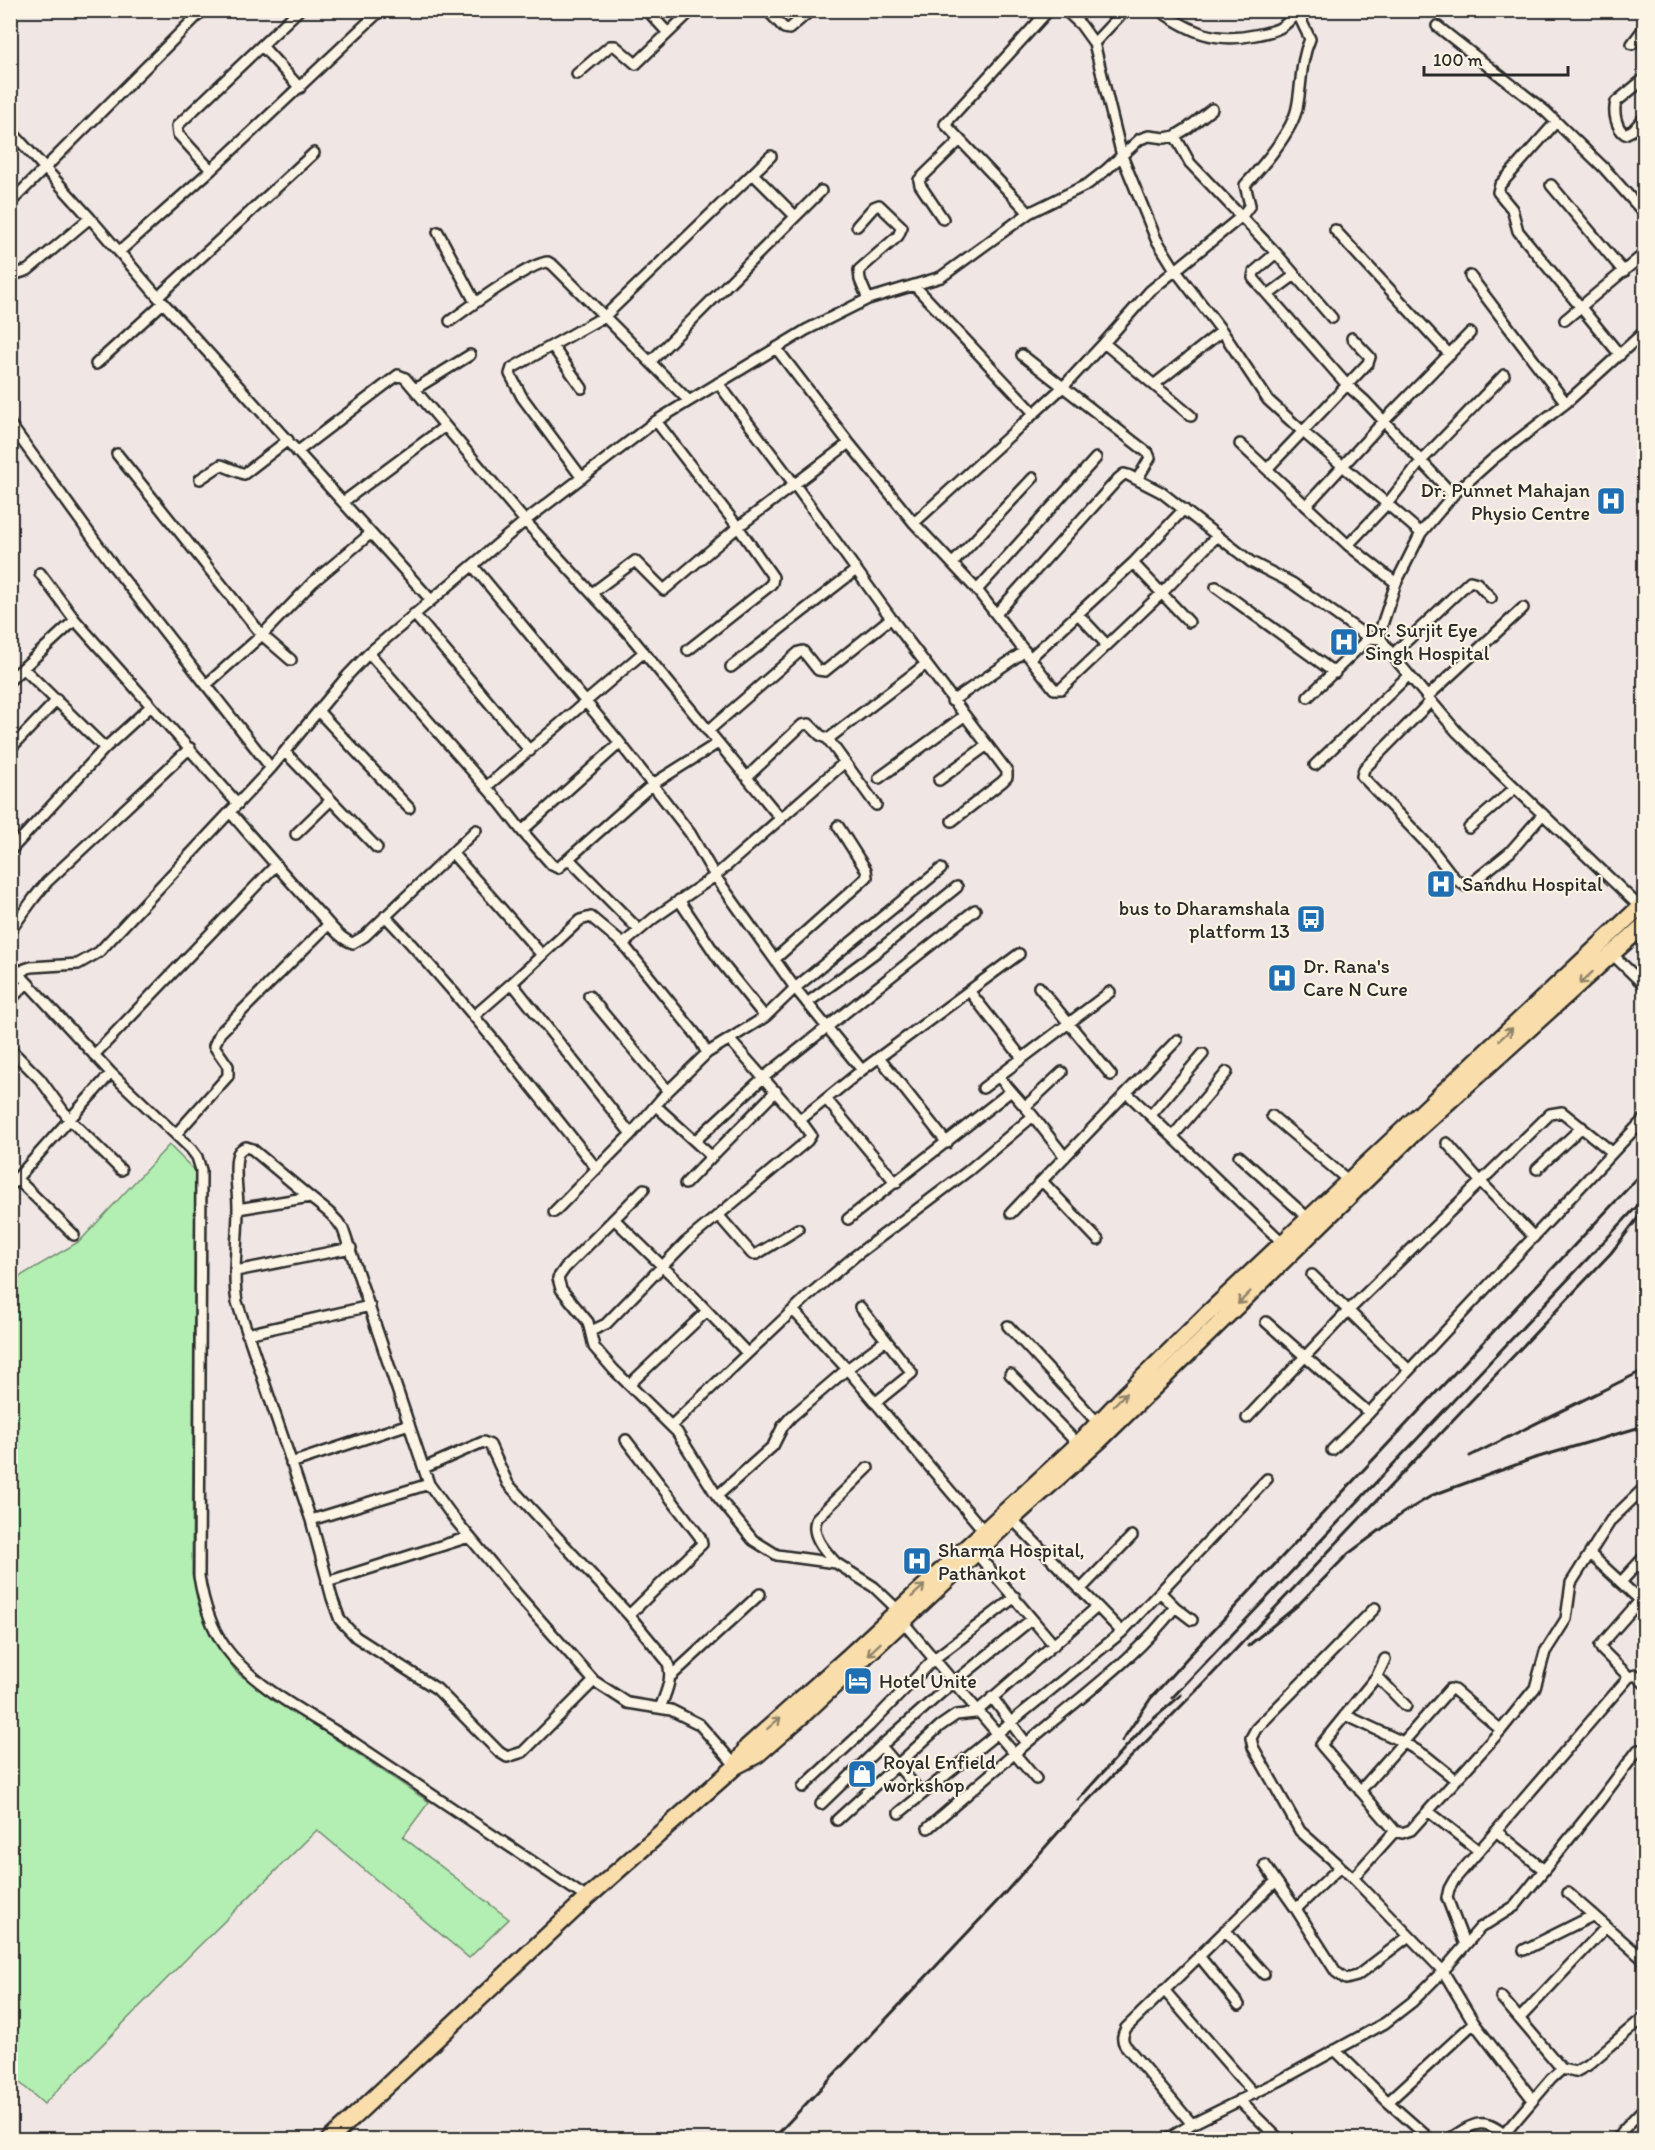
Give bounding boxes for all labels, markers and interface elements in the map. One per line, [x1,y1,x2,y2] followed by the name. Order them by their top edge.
[1424,39,1568,77] scale bar
[1433,49,1483,71] text: 100 m
[1421,478,1590,525] place label: Dr. Punnet Mahajan Physio Centre
[1595,485,1627,517] hospital icon: Dr. Punnet Mahajan Physio Centre
[1365,618,1490,665] place label: Dr. Surjit Eye Singh Hospital
[1328,626,1360,658] hospital icon: Dr. Surjit Eye Singh Hospital
[1425,868,1457,900] hospital icon: Sandhu Hospital
[1462,872,1603,896] place label: Sandhu Hospital
[1119,896,1291,943] place label: bus to Dharamshala platform 13
[1295,903,1327,935] bus stop icon: bus to Dharamshala platform 13
[1303,954,1408,1001] place label: Dr. Rana's Care N Cure
[1266,962,1298,994] hospital icon: Dr. Rana's Care N Cure
[1579,971,1594,985] one-way arrow
[1498,1027,1513,1041] one-way arrow
[1237,1291,1252,1305] one-way arrow
[1113,1392,1127,1407] one-way arrow
[938,1538,1085,1585] place label: Sharma Hospital, Pathankot
[901,1545,933,1577] hospital icon: Sharma Hospital, Pathankot
[910,1584,925,1598] one-way arrow
[867,1642,882,1656] one-way arrow
[842,1665,874,1697] hotel icon: Hotel Unite
[879,1669,977,1693] place label: Hotel Unite
[767,1716,782,1730] one-way arrow
[883,1750,996,1797] place label: Royal Enfield workshop
[846,1758,878,1790] shop icon: Royal Enfield workshop

